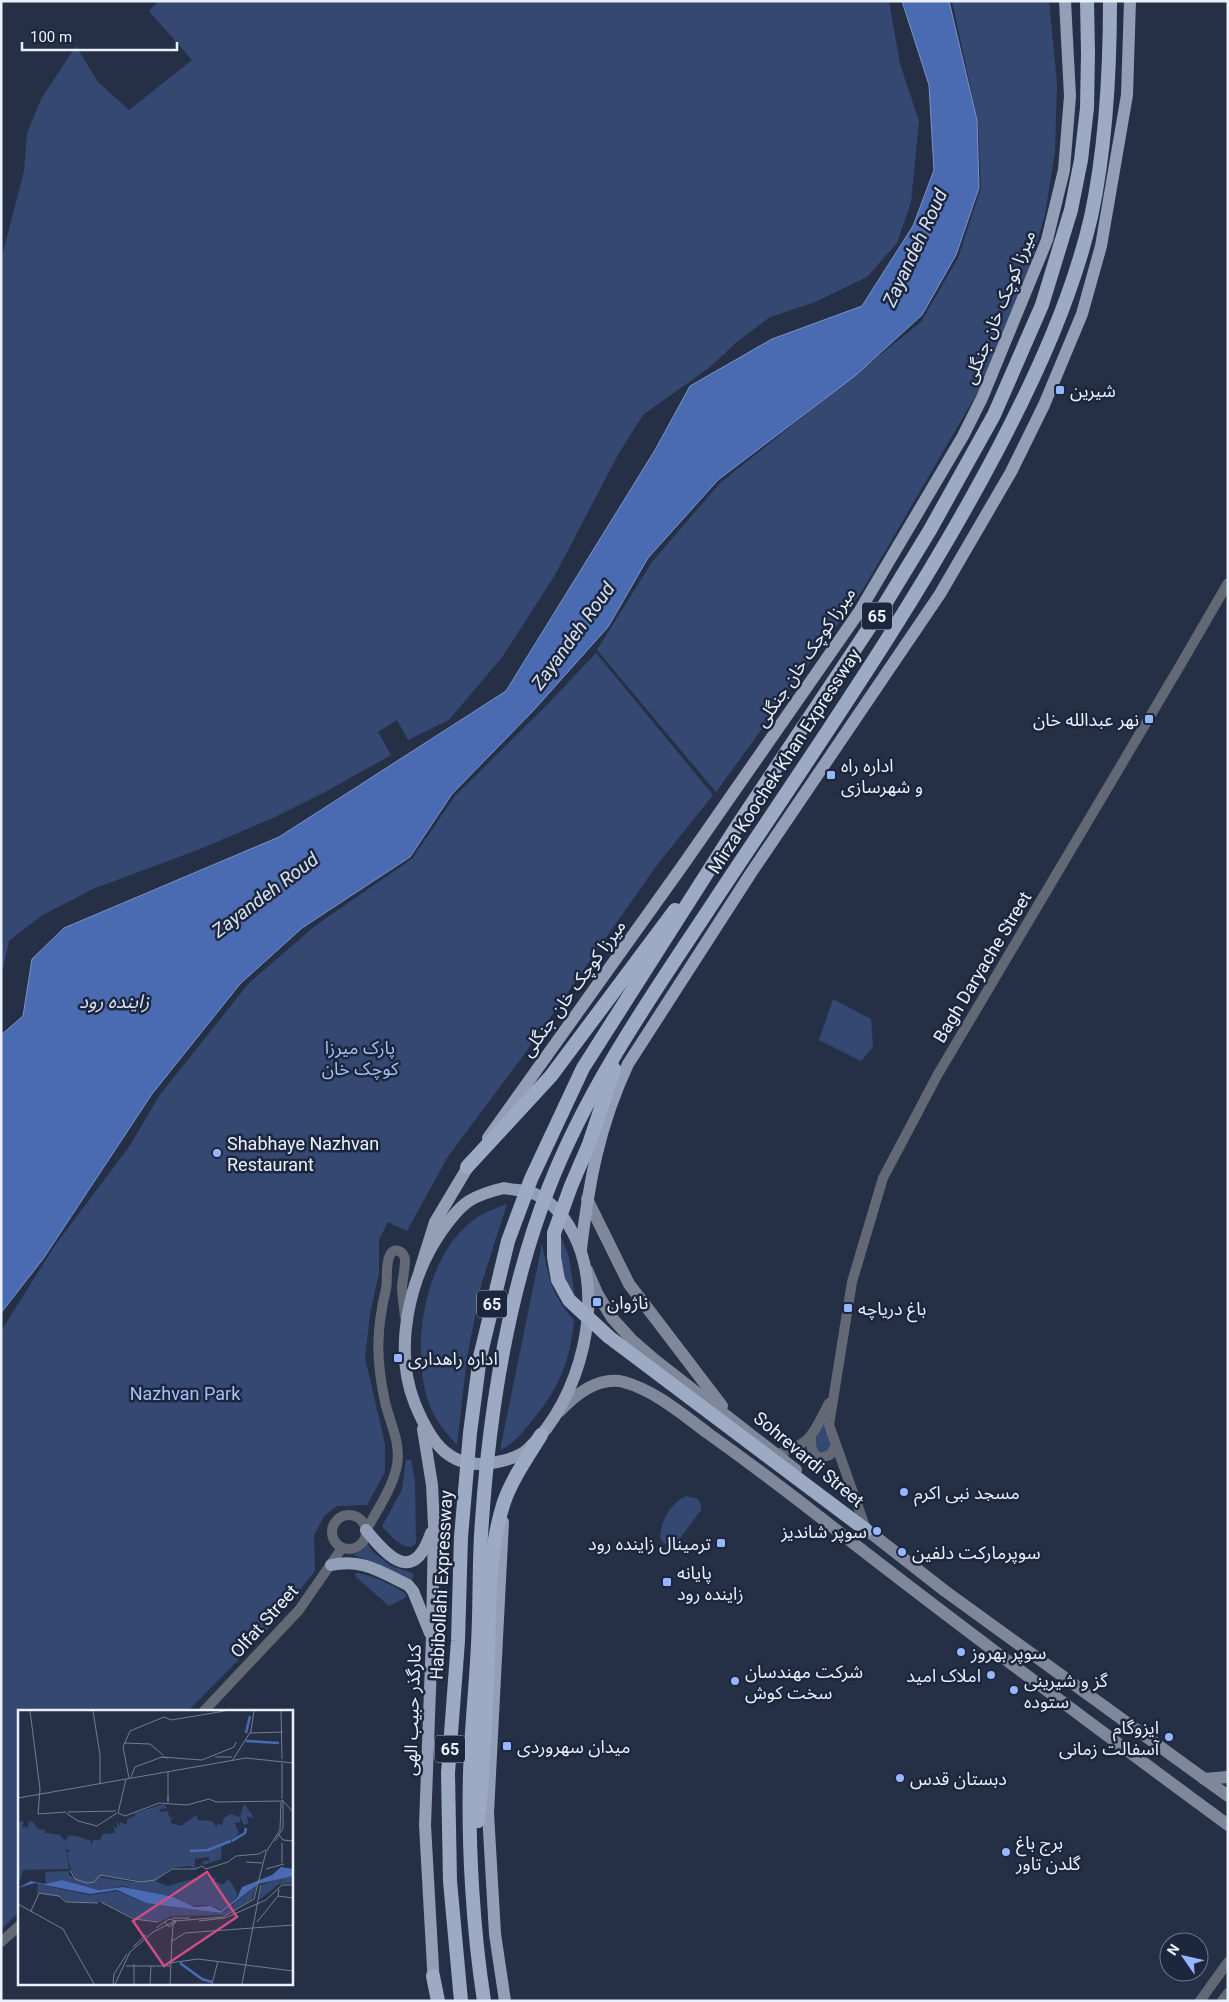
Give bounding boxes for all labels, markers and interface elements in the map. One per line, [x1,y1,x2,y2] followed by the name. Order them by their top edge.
[22,20,178,52] scale bar
[30,28,72,46] text: 100 m
[877,185,953,311] water label: Zayandeh Roud
[959,227,1040,387] street label: میرزا کوچک خان جنگلی
[1070,380,1116,402] place label: شیرین
[1054,384,1066,396] marker: شیرین
[526,577,620,695] water label: Zayandeh Roud
[750,583,860,731] street label: میرزا کوچک خان جنگلی
[862,602,892,630] road number: 65
[703,644,865,877] street label: Mirza Koochek Khan Expressway
[1033,709,1139,731] place label: نهر عبدالله خان
[1143,713,1155,725] marker: نهر عبدالله خان
[841,755,923,798] place label: اداره راه و شهرسازی
[825,769,837,781] marker: اداره راه و شهرسازی
[207,847,323,943] water label: Zayandeh Roud
[929,888,1035,1046] street label: Bagh Daryache Street
[516,916,631,1061] street label: میرزا کوچک خان جنگلی
[79,990,150,1013] water label: زاینده رود
[322,1037,399,1080] park label: پارک میرزا کوچک خان
[227,1133,379,1175] place label: Shabhaye Nazhvan Restaurant
[211,1147,223,1159] marker: Shabhaye Nazhvan Restaurant
[477,1290,507,1318] road number: 65
[607,1292,648,1314] place label: ناژوان
[591,1296,603,1308] marker: ناژوان
[858,1298,926,1323] place label: باغ دریاچه
[842,1302,854,1314] marker: باغ دریاچه
[408,1348,498,1370] place label: اداره راهداری
[392,1352,404,1364] marker: اداره راهداری
[130,1383,241,1404] park label: Nazhvan Park
[750,1407,868,1511] street label: Sohrevardi Street
[914,1482,1020,1507] place label: مسجد نبی اکرم
[898,1486,910,1498] marker: مسجد نبی اکرم
[426,1489,456,1680] street label: Habibollahi Expressway
[780,1521,867,1543] place label: سوپر شاندیز
[871,1525,883,1537] marker: سوپر شاندیز
[588,1533,711,1555] place label: ترمینال زاینده رود
[715,1537,727,1549] marker: ترمینال زاینده رود
[912,1542,1041,1564] place label: سوپرمارکت دلفین
[896,1546,908,1558] marker: سوپرمارکت دلفین
[677,1562,744,1605] place label: پایانه زاینده رود
[661,1576,673,1588] marker: پایانه زاینده رود
[226,1580,302,1662] street label: Olfat Street
[970,1642,1046,1664] place label: سوپر بهروز
[399,1643,426,1776] street label: کنارگذر حبیب الهی
[955,1646,967,1658] marker: سوپر بهروز
[745,1661,863,1704] place label: شرکت مهندسان سخت کوش
[906,1665,981,1686] place label: املاک امید
[985,1669,997,1681] marker: املاک امید
[1024,1670,1108,1713] place label: گز و شیرینی ستوده
[729,1675,741,1687] marker: شرکت مهندسان سخت کوش
[1008,1684,1020,1696] marker: گز و شیرینی ستوده
[18,1710,292,1984] inset map
[1059,1717,1160,1760] place label: ایزوگام آسفالت زمانی
[1163,1731,1175,1743] marker: ایزوگام آسفالت زمانی
[435,1736,465,1762] road number: 65
[517,1736,631,1758] place label: میدان سهروردی
[501,1740,513,1752] marker: میدان سهروردی
[910,1768,1007,1790] place label: دبستان قدس
[894,1772,906,1784] marker: دبستان قدس
[1015,1832,1081,1875] place label: برج باغ گلدن تاور
[1000,1846,1012,1858] marker: برج باغ گلدن تاور
[1159,1932,1209,1982] north arrow
[1164,1941,1183,1958] text: N

